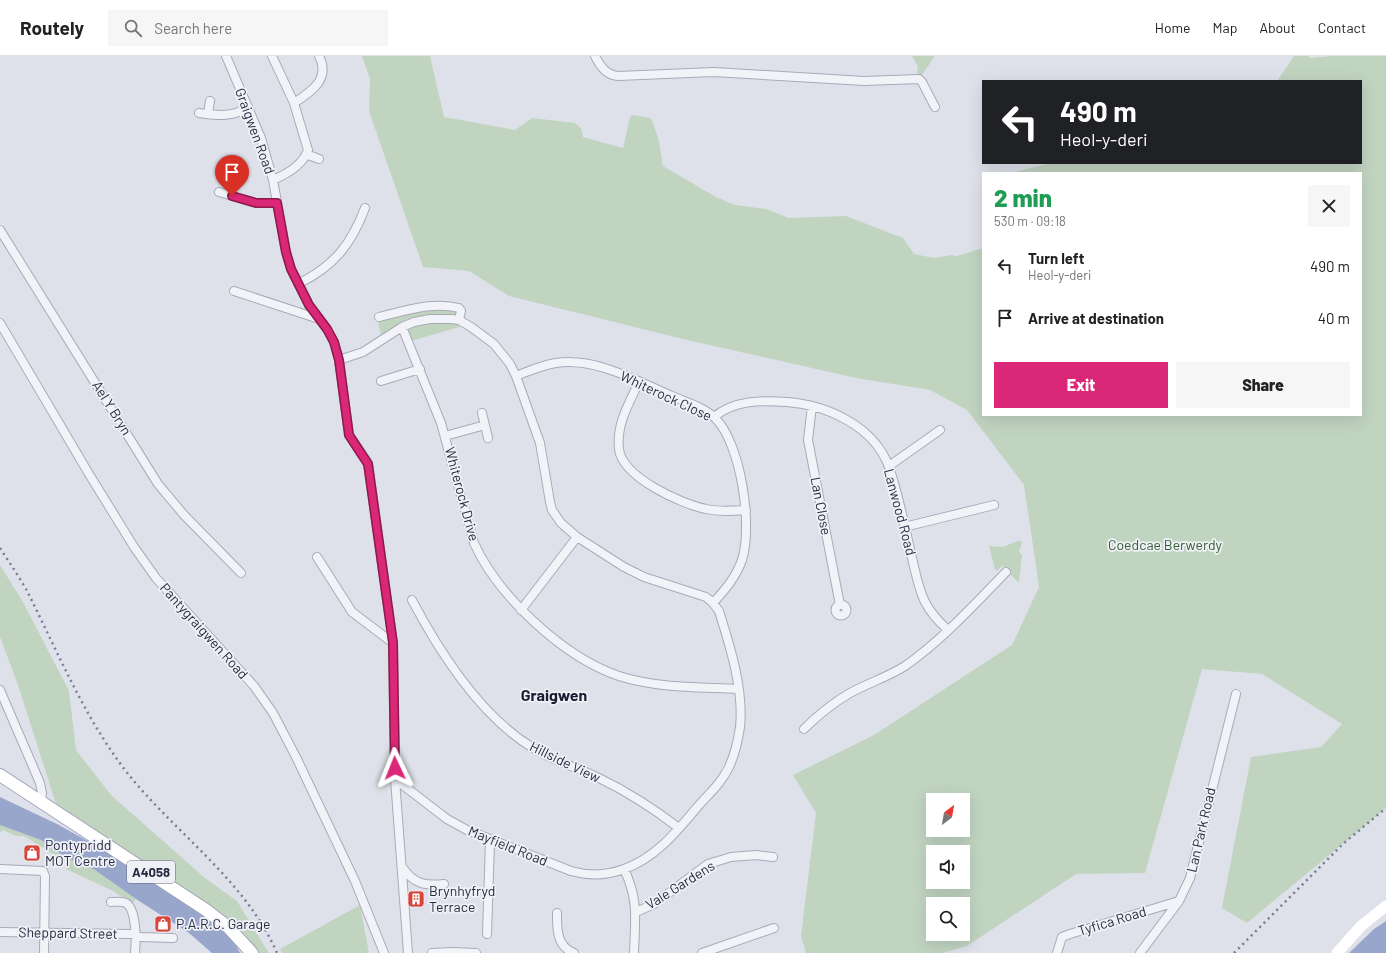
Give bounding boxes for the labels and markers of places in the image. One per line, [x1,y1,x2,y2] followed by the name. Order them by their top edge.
[215,155,249,196] pin
[45,836,115,869] place label: Pontypridd MOT Centre
[22,843,42,863] shop icon: Pontypridd MOT Centre
[429,882,495,915] place label: Brynhyfryd Terrace
[406,889,426,909] building icon: Brynhyfryd Terrace
[153,914,173,934] shop icon: P.A.R.C. Garage
[176,915,270,932] place label: P.A.R.C. Garage

